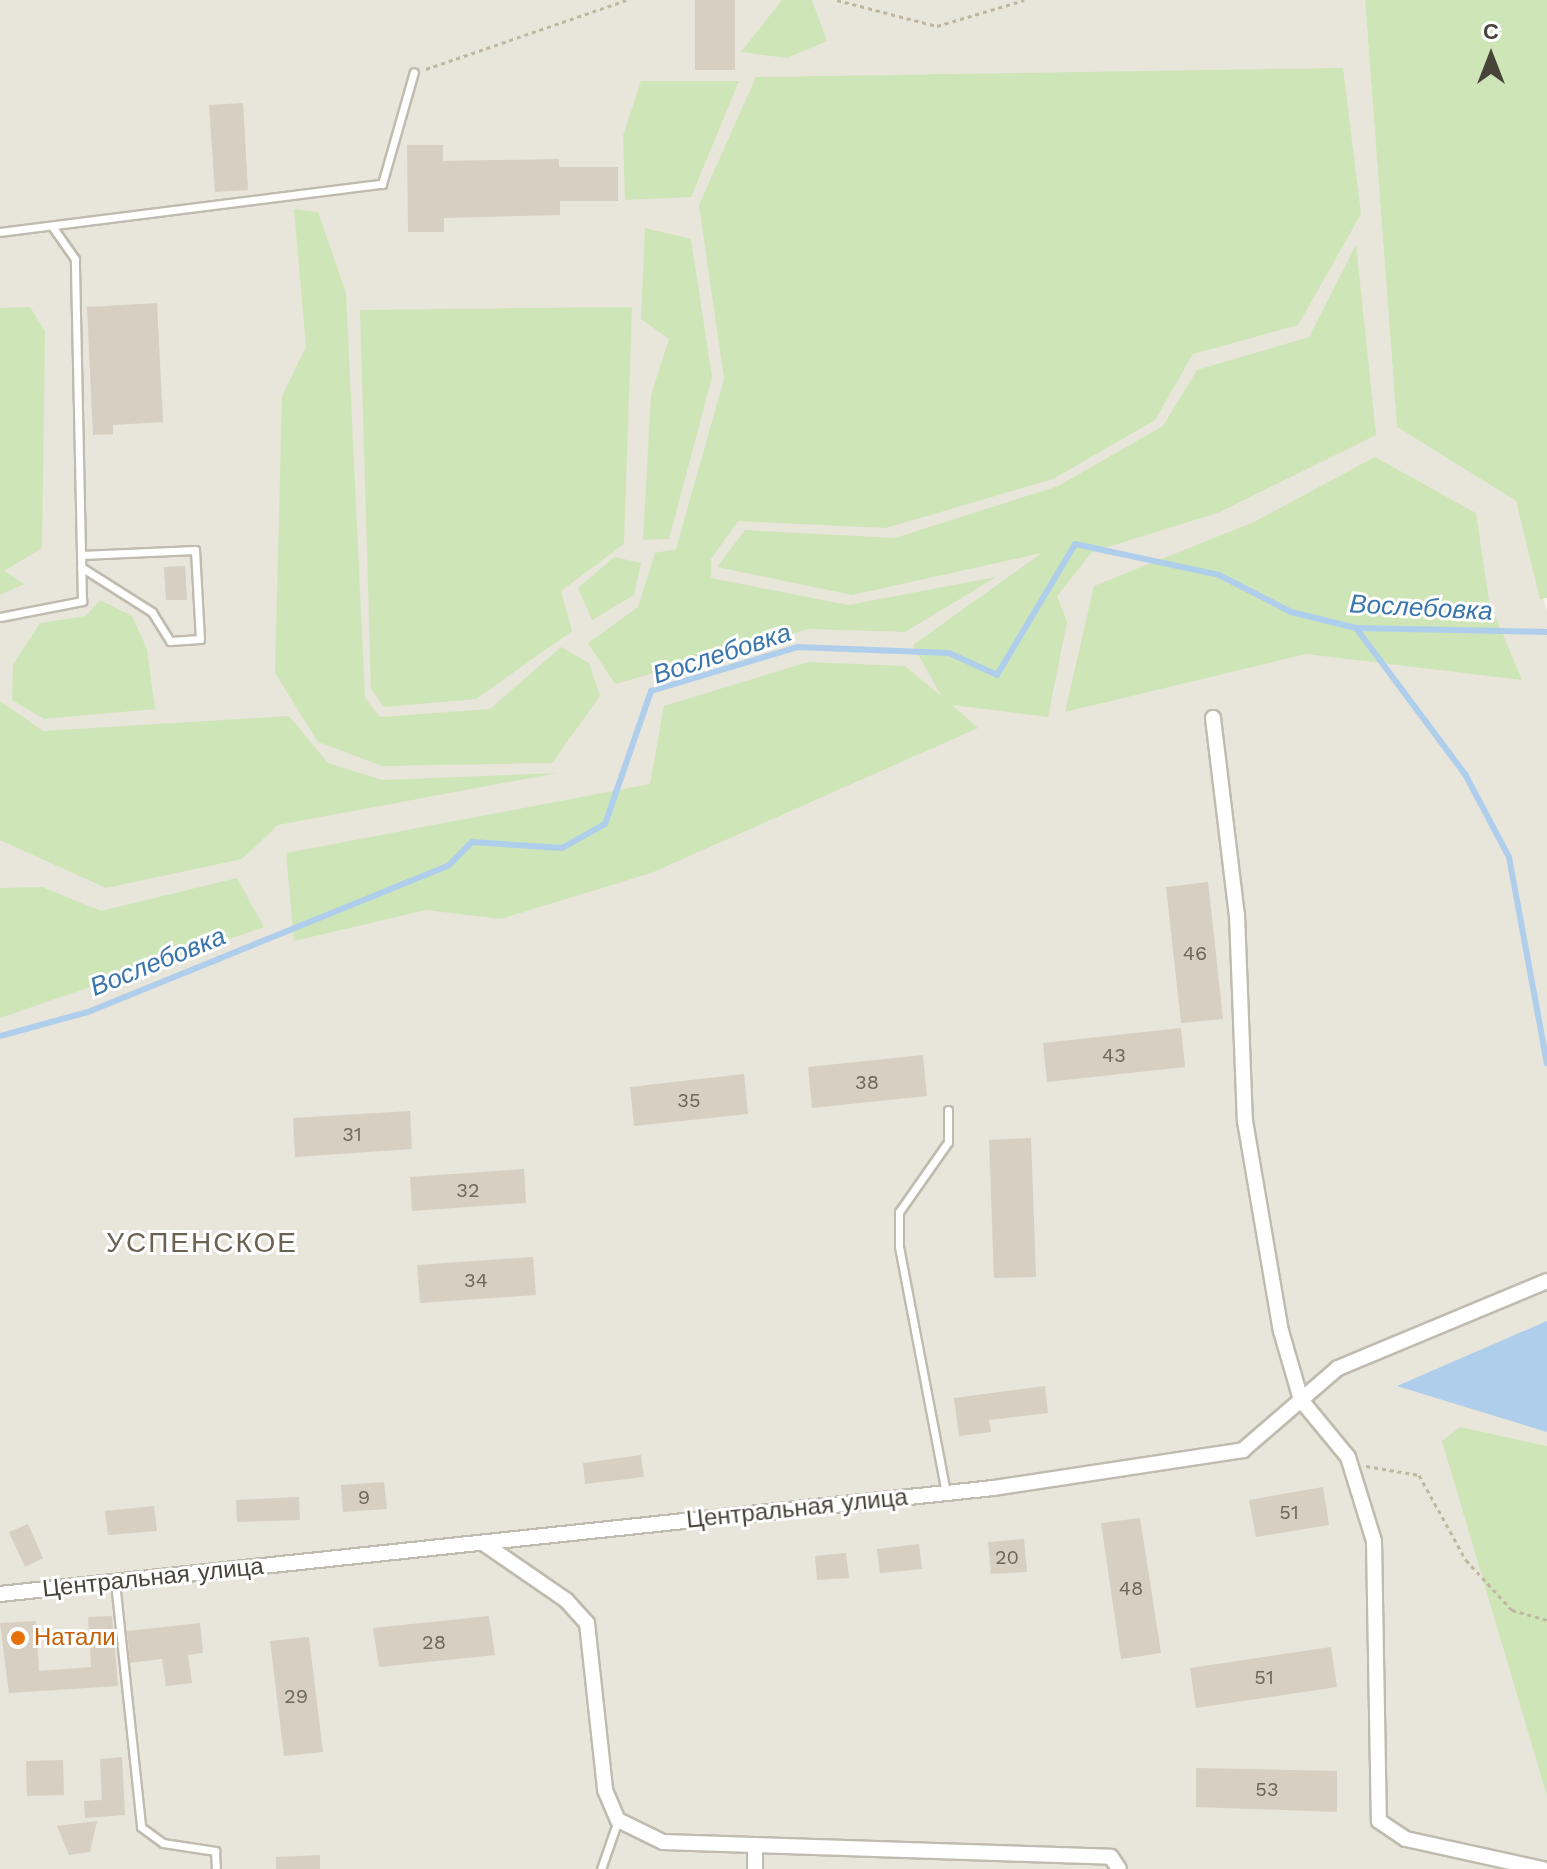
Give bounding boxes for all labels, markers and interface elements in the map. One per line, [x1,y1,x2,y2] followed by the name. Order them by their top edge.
[1451,16,1531,96] north arrow
[1483,19,1499,44] text: С
[1349,589,1493,627] water label: Вослебовка
[649,617,795,691] water label: Вослебовка
[86,921,230,1003] water label: Вослебовка
[1183,941,1207,965] house number: 46
[1102,1043,1126,1067] house number: 43
[855,1070,879,1094] house number: 38
[677,1088,701,1112] house number: 35
[342,1122,362,1146] house number: 31
[456,1178,480,1202] house number: 32
[106,1226,298,1260] district label: УСПЕНСКОЕ
[464,1268,488,1292] house number: 34
[685,1483,909,1535] street label: Центральная улица
[358,1485,370,1509] house number: 9
[1279,1500,1299,1524] house number: 51
[995,1545,1019,1569] house number: 20
[41,1552,265,1604] street label: Центральная улица
[1119,1576,1143,1600] house number: 48
[34,1624,116,1652] place label: Натали
[9,1629,27,1647] marker: Натали
[422,1630,446,1654] house number: 28
[1254,1665,1274,1689] house number: 51
[284,1684,308,1708] house number: 29
[1255,1777,1279,1801] house number: 53

